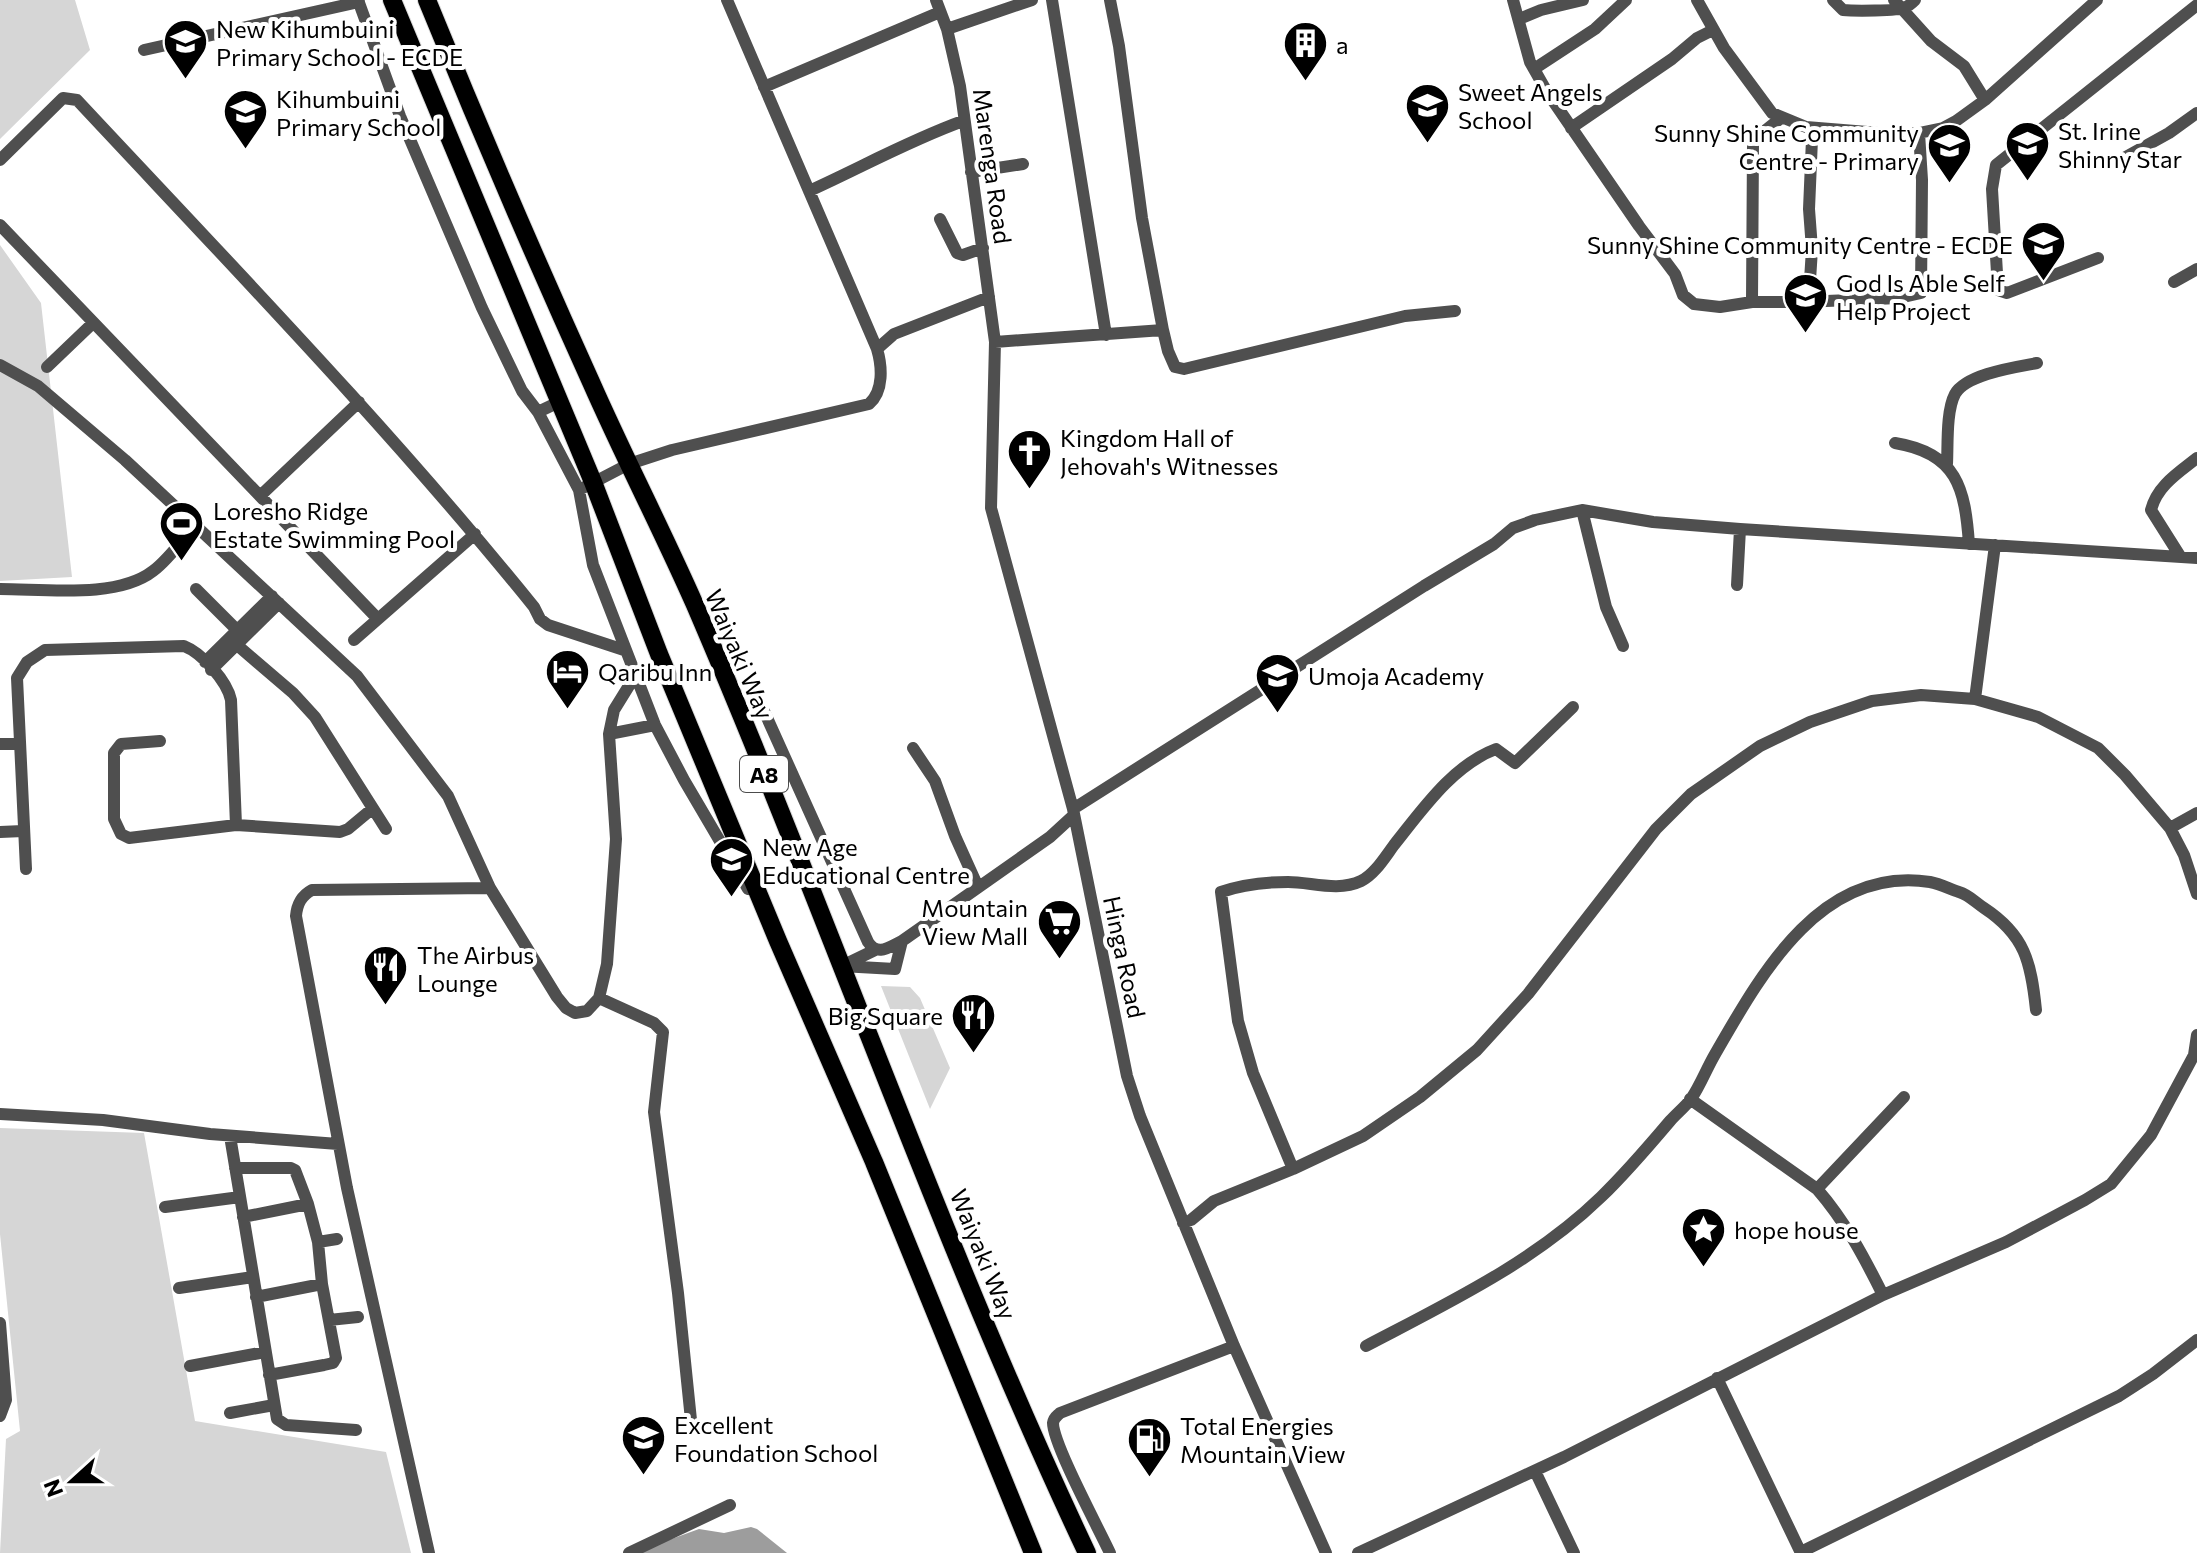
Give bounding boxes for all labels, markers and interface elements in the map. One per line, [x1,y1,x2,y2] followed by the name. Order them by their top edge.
[216,14,463,71] place label: New Kihumbuini Primary School - ECDE
[161,18,209,81] school or university icon: New Kihumbuini Primary School - ECDE
[1281,20,1329,83] building icon: a
[1336,30,1349,59] place label: a
[1458,77,1603,134] place label: Sweet Angels School
[1403,81,1451,144] school or university icon: Sweet Angels School
[276,84,441,141] place label: Kihumbuini Primary School
[968,86,1018,246] street label: Marenga Road
[221,88,269,151] school or university icon: Kihumbuini Primary School
[2058,116,2182,173] place label: St. Irine Shinny Star
[1654,118,1919,175] place label: Sunny Shine Community Centre - Primary
[2003,120,2051,183] school or university icon: St. Irine Shinny Star
[1926,122,1974,185] school or university icon: Sunny Shine Community Centre - Primary
[2020,220,2068,283] school or university icon: Sunny Shine Community Centre - ECDE
[1587,230,2013,259] place label: Sunny Shine Community Centre - ECDE
[1836,268,2006,325] place label: God Is Able Self Help Project
[1781,272,1829,335] school or university icon: God Is Able Self Help Project
[1060,423,1278,480] place label: Kingdom Hall of Jehovah's Witnesses
[1005,427,1053,490] church icon: Kingdom Hall of Jehovah's Witnesses
[213,496,455,553] place label: Loresho Ridge Estate Swimming Pool
[158,500,206,563] sports icon: Loresho Ridge Estate Swimming Pool
[700,585,780,723] street label: Waiyaki Way
[543,647,591,710] hotel icon: Qaribu Inn
[1253,651,1301,714] school or university icon: Umoja Academy
[598,657,712,686] place label: Qaribu Inn
[1308,661,1484,690] place label: Umoja Academy
[740,756,788,792] road number: A8
[762,832,970,889] place label: New Age Educational Centre
[707,836,755,899] school or university icon: New Age Educational Centre
[921,893,1028,950] place label: Mountain View Mall
[1098,893,1152,1021] street label: Hinga Road
[1035,897,1083,960] supermarket icon: Mountain View Mall
[417,940,534,997] place label: The Airbus Lounge
[362,944,410,1007] restaurant icon: The Airbus Lounge
[950,991,998,1054] restaurant icon: Big Square
[828,1001,943,1030] place label: Big Square
[945,1184,1023,1324] street label: Waiyaki Way
[1679,1205,1727,1268] place icon: hope house
[1734,1215,1859,1244] place label: hope house
[674,1410,878,1467] place label: Excellent Foundation School
[1180,1411,1346,1468] place label: Total Energies Mountain View
[619,1414,667,1477] school or university icon: Excellent Foundation School
[1125,1415,1173,1478] fuel station icon: Total Energies Mountain View
[32,1441,112,1521] north arrow
[37,1476,68,1501] text: N

